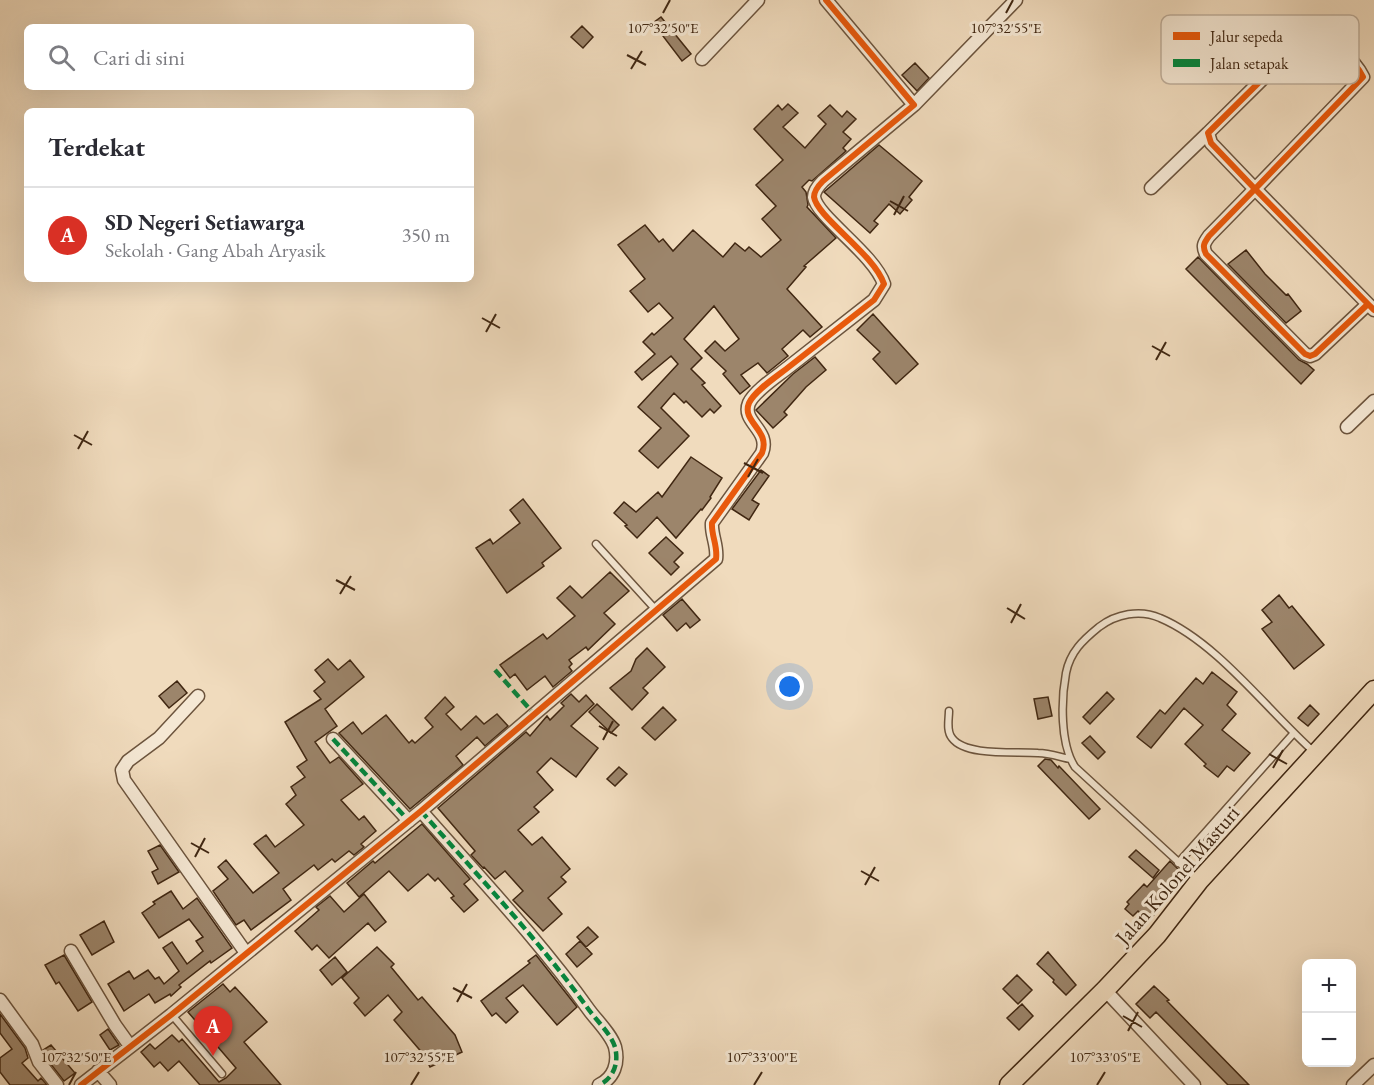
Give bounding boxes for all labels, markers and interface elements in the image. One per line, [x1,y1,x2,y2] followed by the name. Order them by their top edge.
[1161,15,1359,84] legend
[627,18,699,37] text: 107°32'50"E
[970,18,1042,37] text: 107°32'55"E
[24,24,474,90] search box
[1208,26,1284,47] text: Jalur sepeda
[45,41,78,74] icon: search
[93,43,185,72] text: Cari di sini
[1208,53,1289,74] text: Jalan setapak
[48,130,145,164] text: Terdekat
[105,208,305,237] text: SD Negeri Setiawarga
[60,222,75,248] text: A
[402,222,450,248] text: 350 m
[105,237,326,263] text: Sekolah · Gang Abah Aryasik
[775,672,804,701] your location
[1108,800,1245,952] street label: Jalan Kolonel Masturi
[1302,959,1356,1067] map controls
[1302,959,1356,1013] button: +
[194,1006,232,1056] pin: A
[1302,1013,1356,1067] button: −
[40,1047,112,1066] text: 107°32'50"E
[383,1047,455,1066] text: 107°32'55"E
[726,1047,798,1066] text: 107°33'00"E
[1069,1047,1141,1066] text: 107°33'05"E

